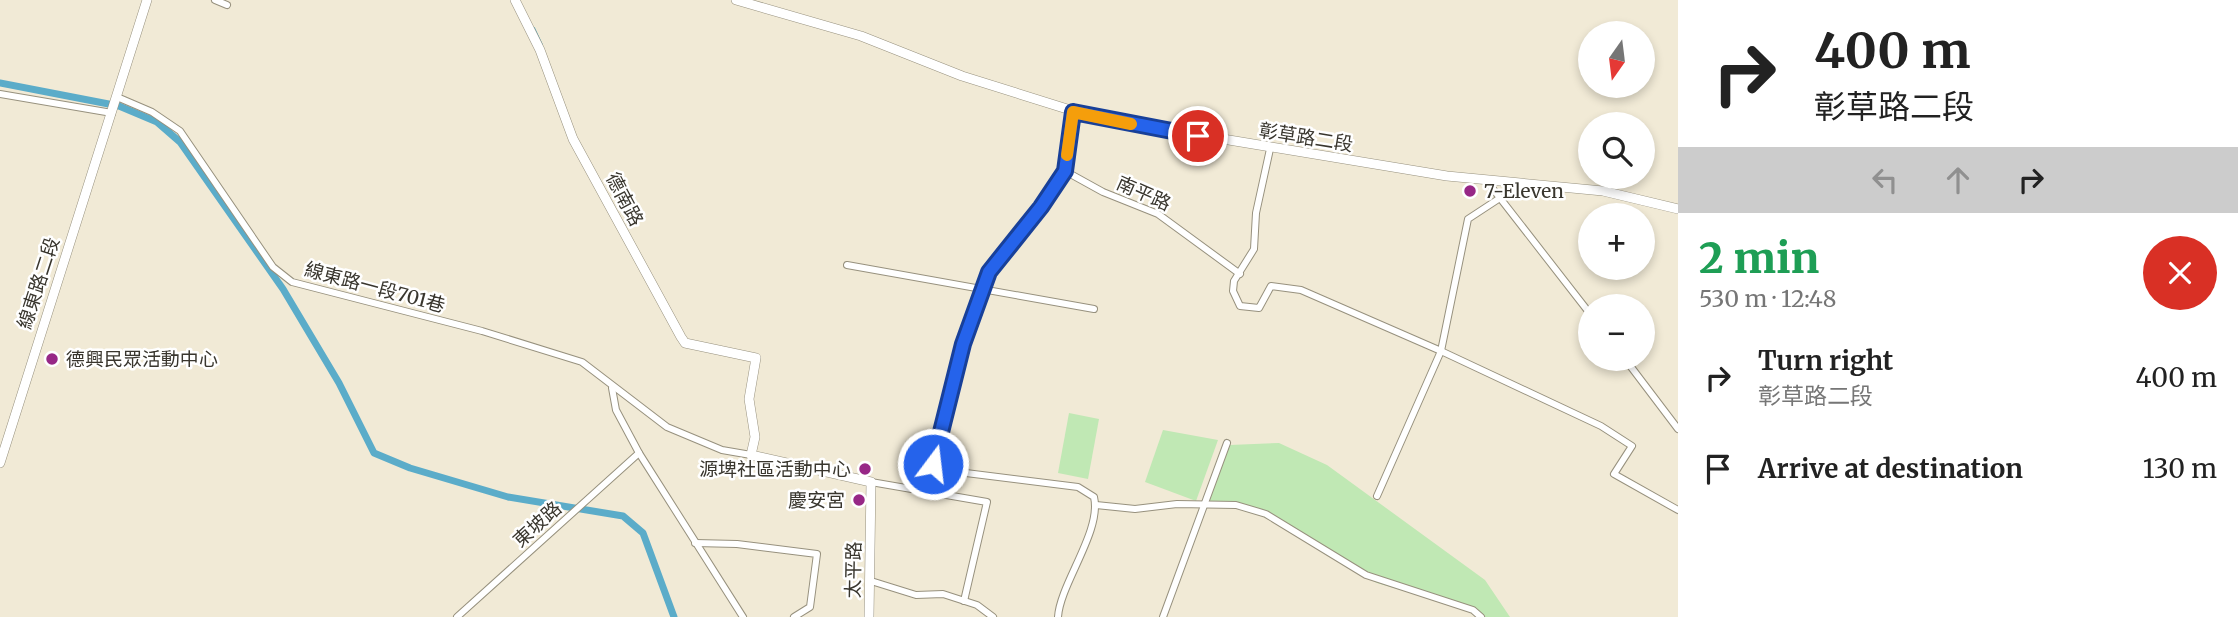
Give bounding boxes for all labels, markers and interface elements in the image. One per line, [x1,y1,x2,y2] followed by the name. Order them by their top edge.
[1814,20,1971,81] text: 400 m
[1578,21,1656,98] north arrow
[1578,21,1655,371] map controls
[1699,28,1790,119] icon: right
[1814,87,1974,127] text: 彰草路二段
[1168,106,1228,166] pin
[1578,112,1655,189] button: search
[1179,117,1217,155] icon: arrive
[1257,118,1355,156] street label: 彰草路二段
[1866,161,1904,199] icon: left
[1939,161,1977,199] icon: ahead
[2012,161,2050,199] icon: right
[601,168,649,230] street label: 德南路
[1113,170,1175,216] street label: 南平路
[1484,179,1564,203] place label: 7-Eleven
[1462,183,1478,199] marker: 7-Eleven
[1578,203,1655,280] button: +
[1699,232,1819,284] text: 2 min
[12,234,64,332] street label: 線東路二段
[2143,236,2217,310] button: close
[302,257,448,317] street label: 線東路一段701巷
[1699,284,1836,313] text: 530 m · 12:48
[1578,294,1655,371] button: −
[1758,344,1893,377] text: Turn right
[66,347,218,371] place label: 德興民眾活動中心
[44,351,60,367] marker: 德興民眾活動中心
[1699,359,1737,397] icon: right
[2136,361,2217,394] text: 400 m
[1758,381,1873,410] text: 彰草路二段
[896,427,970,501] position arrow
[1699,450,1737,488] icon: arrive
[1758,452,2023,485] text: Arrive at destination
[2143,452,2217,485] text: 130 m
[699,457,851,481] place label: 源埤社區活動中心
[857,461,873,477] marker: 源埤社區活動中心
[788,488,845,512] place label: 慶安宮
[851,492,867,508] marker: 慶安宮
[508,496,566,552] street label: 東坡路
[841,541,865,599] street label: 太平路

